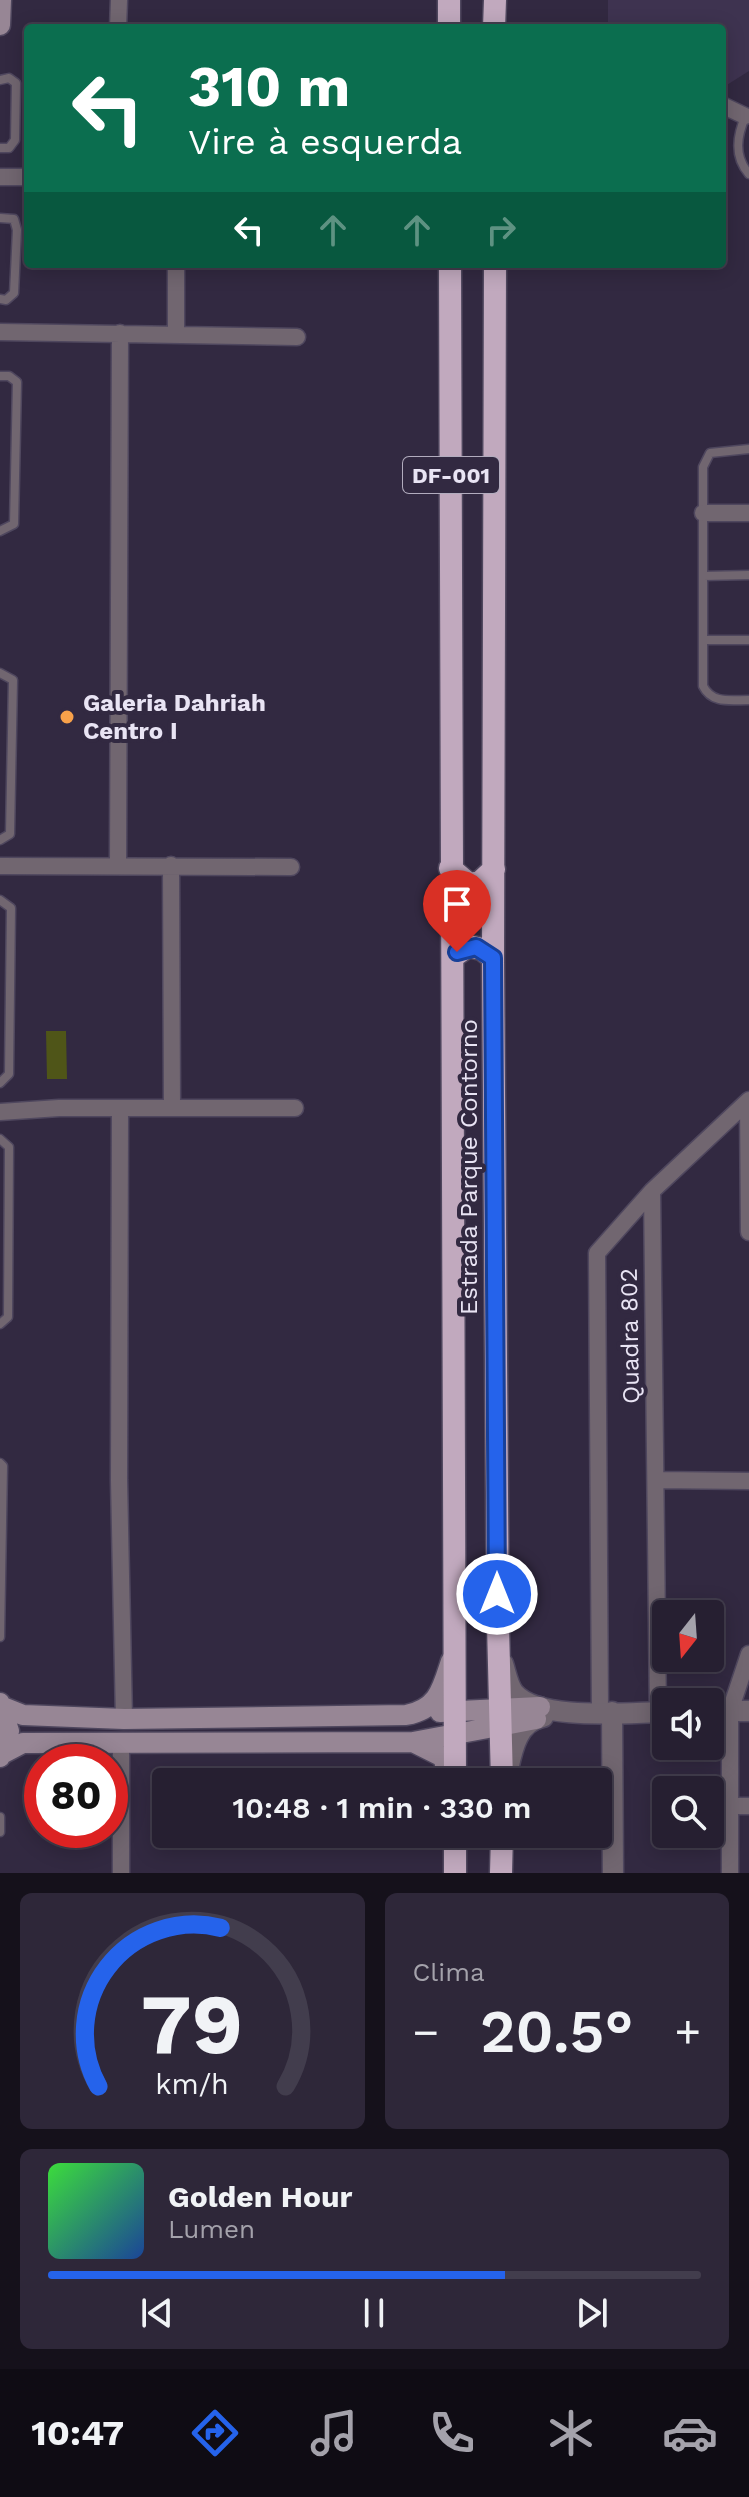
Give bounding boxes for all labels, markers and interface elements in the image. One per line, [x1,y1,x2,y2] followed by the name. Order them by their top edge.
[188,54,350,120] text: 310 m
[56,56,160,160] icon: left
[188,121,462,163] text: Vire à esquerda
[227,208,271,252] icon: left
[311,208,355,252] icon: ahead
[395,208,439,252] icon: ahead
[479,208,523,252] icon: right
[403,457,499,493] road number: DF-001
[83,689,266,745] place label: Galeria Dahriah Centro I
[58,708,76,726] marker: Galeria Dahriah Centro I
[423,870,491,952] pin
[435,882,479,926] icon: arrive
[455,1019,483,1315] street label: Estrada Parque Contorno
[615,1268,645,1404] street label: Quadra 802
[455,1552,539,1636] position arrow
[652,1600,724,1672] north arrow
[652,1600,724,1848] map controls
[652,1688,724,1760] button: sound
[24,1744,128,1848] speed limit sign: 80
[652,1776,724,1848] button: search
[233,1790,531,1825] text: 10:48 · 1 min · 330 m
[413,1957,485,1987] text: Clima
[141,1976,243,2073] text: 79
[480,1996,633,2067] text: 20.5°
[413,2006,439,2058] text: −
[674,2006,701,2058] text: +
[155,2067,229,2101] text: km/h
[168,2179,352,2214] text: Golden Hour
[168,2214,255,2244] text: Lumen
[135,2291,179,2335] icon: previous
[352,2291,396,2335] icon: pause
[570,2291,614,2335] icon: next
[187,2405,243,2461] icon: directions
[306,2405,362,2461] icon: music
[424,2405,480,2461] icon: phone
[543,2405,599,2461] icon: climate
[662,2405,718,2461] icon: car
[31,2412,124,2454] text: 10:47

